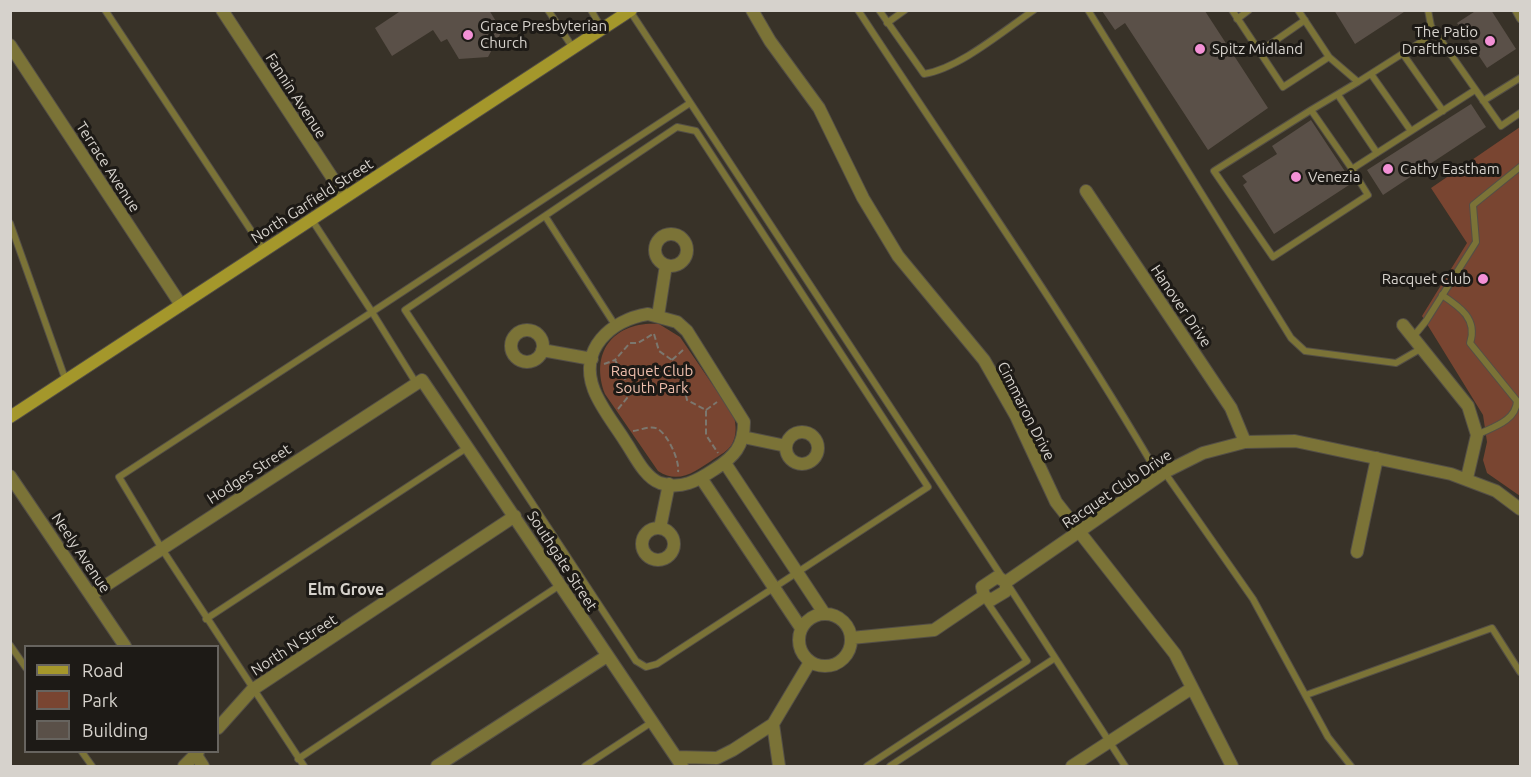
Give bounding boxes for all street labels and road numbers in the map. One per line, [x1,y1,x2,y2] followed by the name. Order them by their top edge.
[262,50,330,142] street label: Fannin Avenue
[72,118,144,216] street label: Terrace Avenue
[248,155,376,247] street label: North Garfield Street
[1147,261,1215,351] street label: Hanover Drive
[993,359,1059,463] street label: Cimmaron Drive
[204,440,294,508] street label: Hodges Street
[1059,446,1175,532] street label: Racquet Club Drive
[523,508,601,614] street label: Southgate Street
[48,510,114,596] street label: Neely Avenue
[248,610,340,680] street label: North N Street

